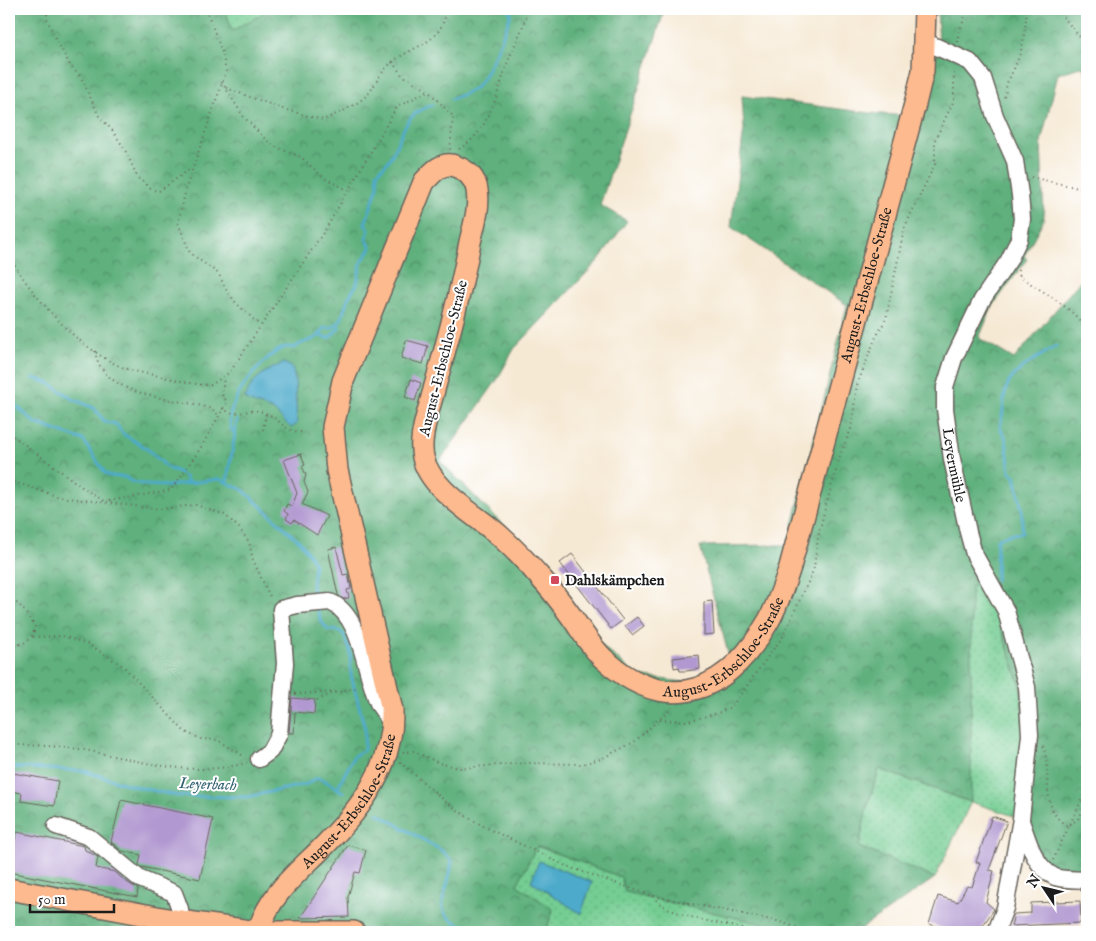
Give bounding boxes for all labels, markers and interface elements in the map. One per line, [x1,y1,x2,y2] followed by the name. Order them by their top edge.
[836,205,897,366] street label: August-Erbschloe-Straße
[415,278,472,439] street label: August-Erbschloe-Straße
[938,427,970,504] street label: Leyermühle
[565,571,664,590] place label: Dahlskämpchen
[549,574,561,586] marker: Dahlskämpchen
[661,594,789,702] street label: August-Erbschloe-Straße
[297,732,401,873] street label: August-Erbschloe-Straße
[178,774,237,796] water label: Leyerbach
[1018,864,1068,914] north arrow
[1023,871,1045,892] text: N
[30,881,114,913] scale bar
[38,890,66,909] text: 50 m

